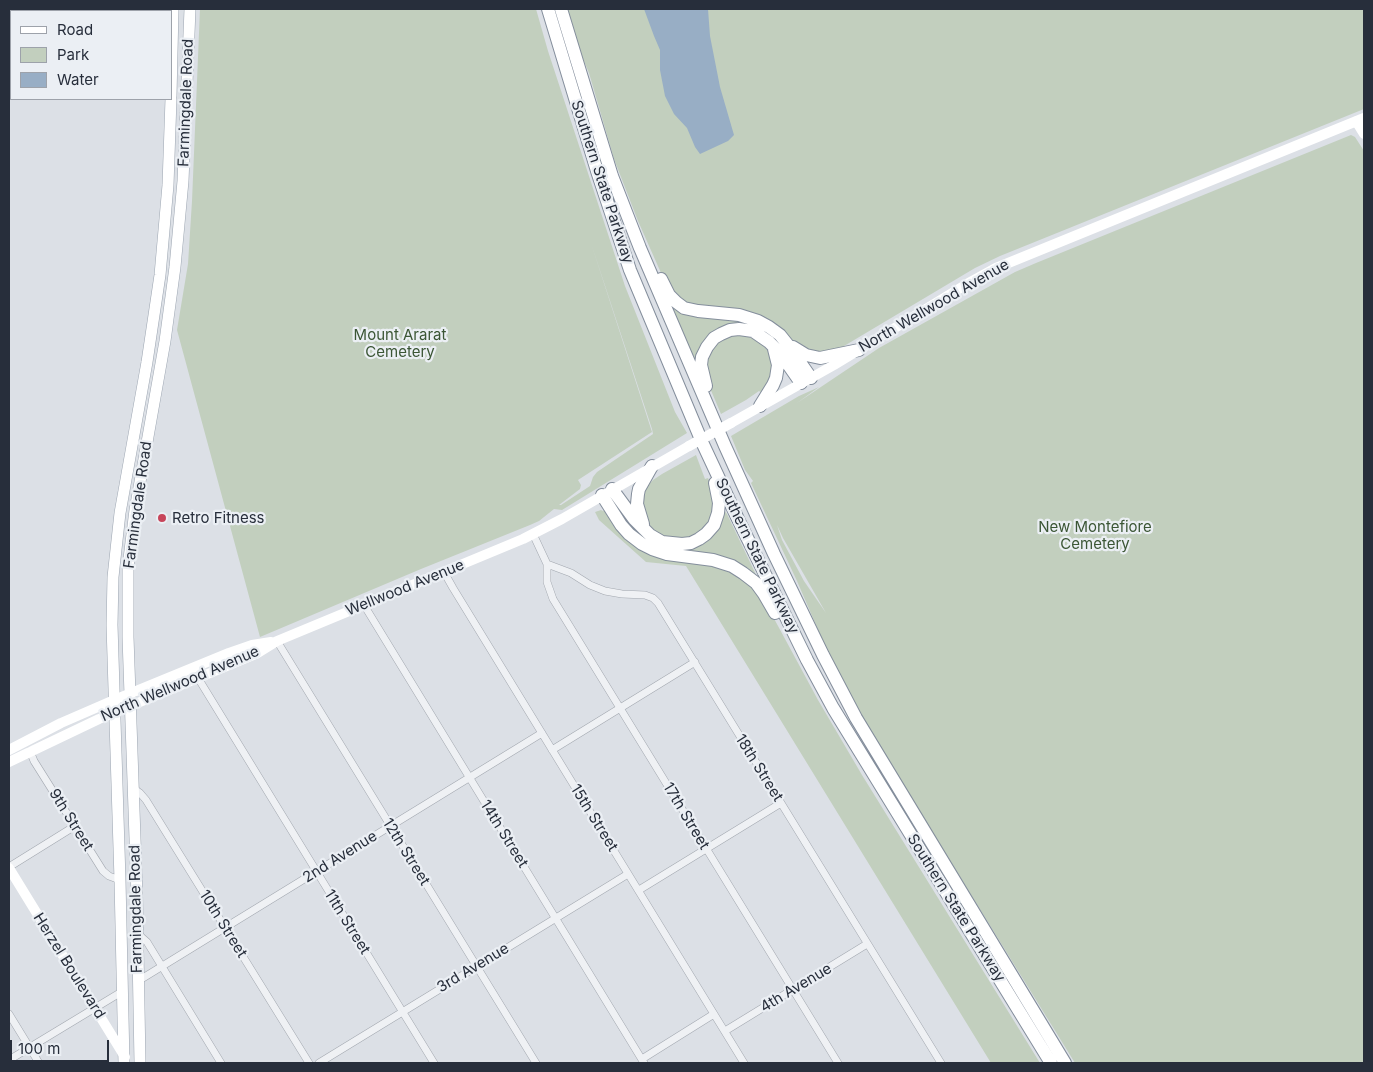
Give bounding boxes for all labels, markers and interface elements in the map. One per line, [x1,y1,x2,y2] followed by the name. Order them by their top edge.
[10,10,172,100] legend
[57,20,93,39] text: Road
[175,39,197,167] street label: Farmingdale Road
[57,45,89,64] text: Park
[57,70,99,89] text: Water
[567,98,637,266] street label: Southern State Parkway
[856,256,1012,356] street label: North Wellwood Avenue
[354,326,446,361] park label: Mount Ararat Cemetery
[120,440,156,570] street label: Farmingdale Road
[711,475,803,637] street label: Southern State Parkway
[172,509,265,527] place label: Retro Fitness
[156,512,168,524] marker: Retro Fitness
[1038,518,1152,553] park label: New Montefiore Cemetery
[343,556,467,620] street label: Wellwood Avenue
[98,642,262,726] street label: North Wellwood Avenue
[731,731,787,805] street label: 18th Street
[659,779,713,853] street label: 17th Street
[566,781,622,855] street label: 15th Street
[45,786,97,854] street label: 9th Street
[476,797,532,871] street label: 14th Street
[378,815,434,889] street label: 12th Street
[300,827,380,887] street label: 2nd Avenue
[903,831,1009,985] street label: Southern State Parkway
[126,845,146,973] street label: Farmingdale Road
[320,886,374,958] street label: 11th Street
[195,887,251,961] street label: 10th Street
[29,910,109,1022] street label: Herzel Boulevard
[434,939,512,997] street label: 3rd Avenue
[757,960,835,1016] street label: 4th Avenue
[12,1030,111,1062] scale bar
[18,1039,60,1058] text: 100 m

